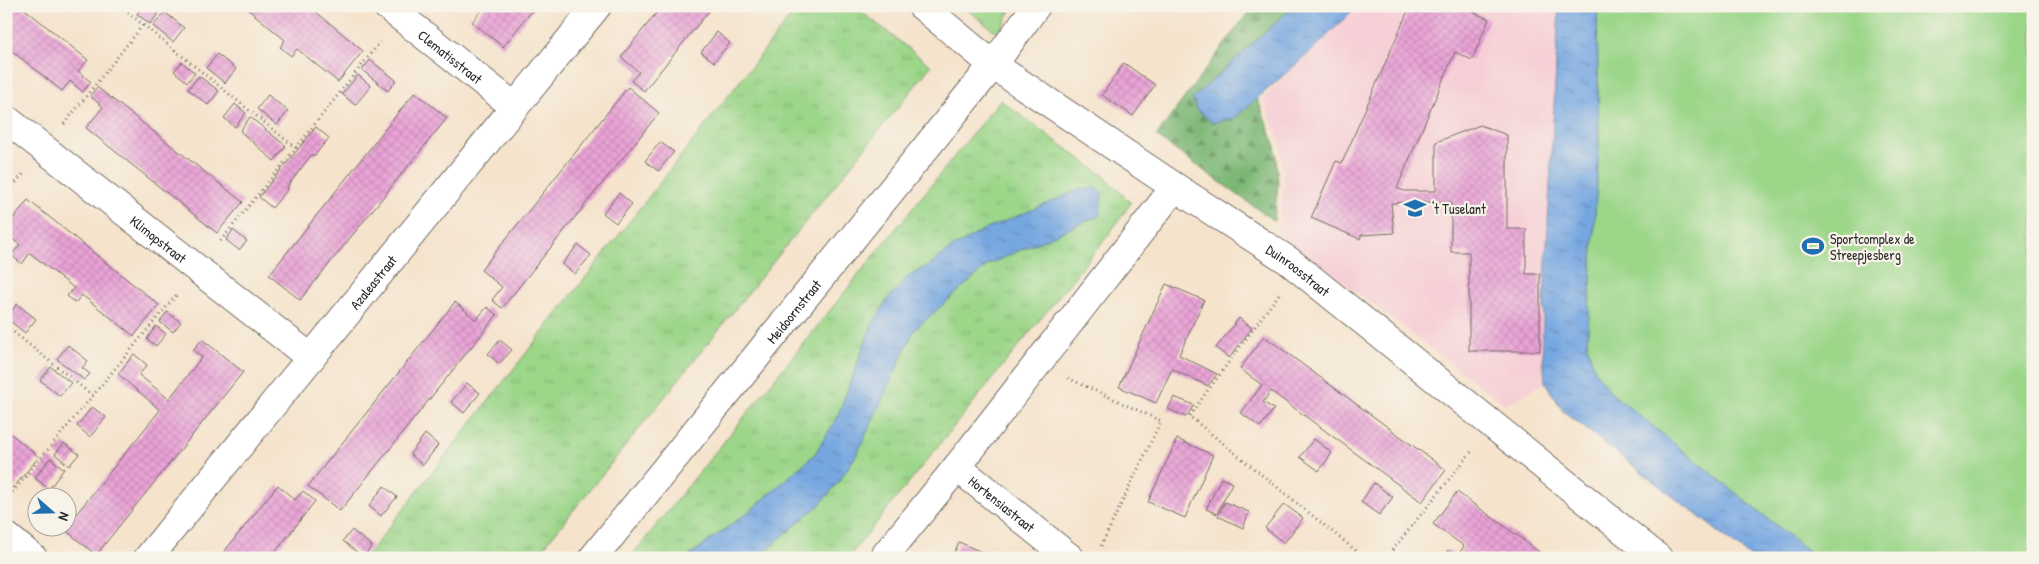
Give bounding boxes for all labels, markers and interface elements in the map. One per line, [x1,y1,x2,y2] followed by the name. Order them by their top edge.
[415,25,487,88] street label: Clematisstraat
[1402,195,1428,221] school or university icon: 't Tuselant
[1432,199,1486,218] place label: 't Tuselant
[127,211,191,267] street label: Klimopstraat
[1830,229,1915,265] place label: Sportcomplex de Streepjesberg
[1800,233,1826,259] sports icon: Sportcomplex de Streepjesberg
[1263,239,1334,300] street label: Duinroosstraat
[345,251,400,313] street label: Azaleastraat
[762,275,825,347] street label: Meidoornstraat
[965,471,1039,536] street label: Hortensiastraat
[28,486,78,536] north arrow
[54,510,75,524] text: N

